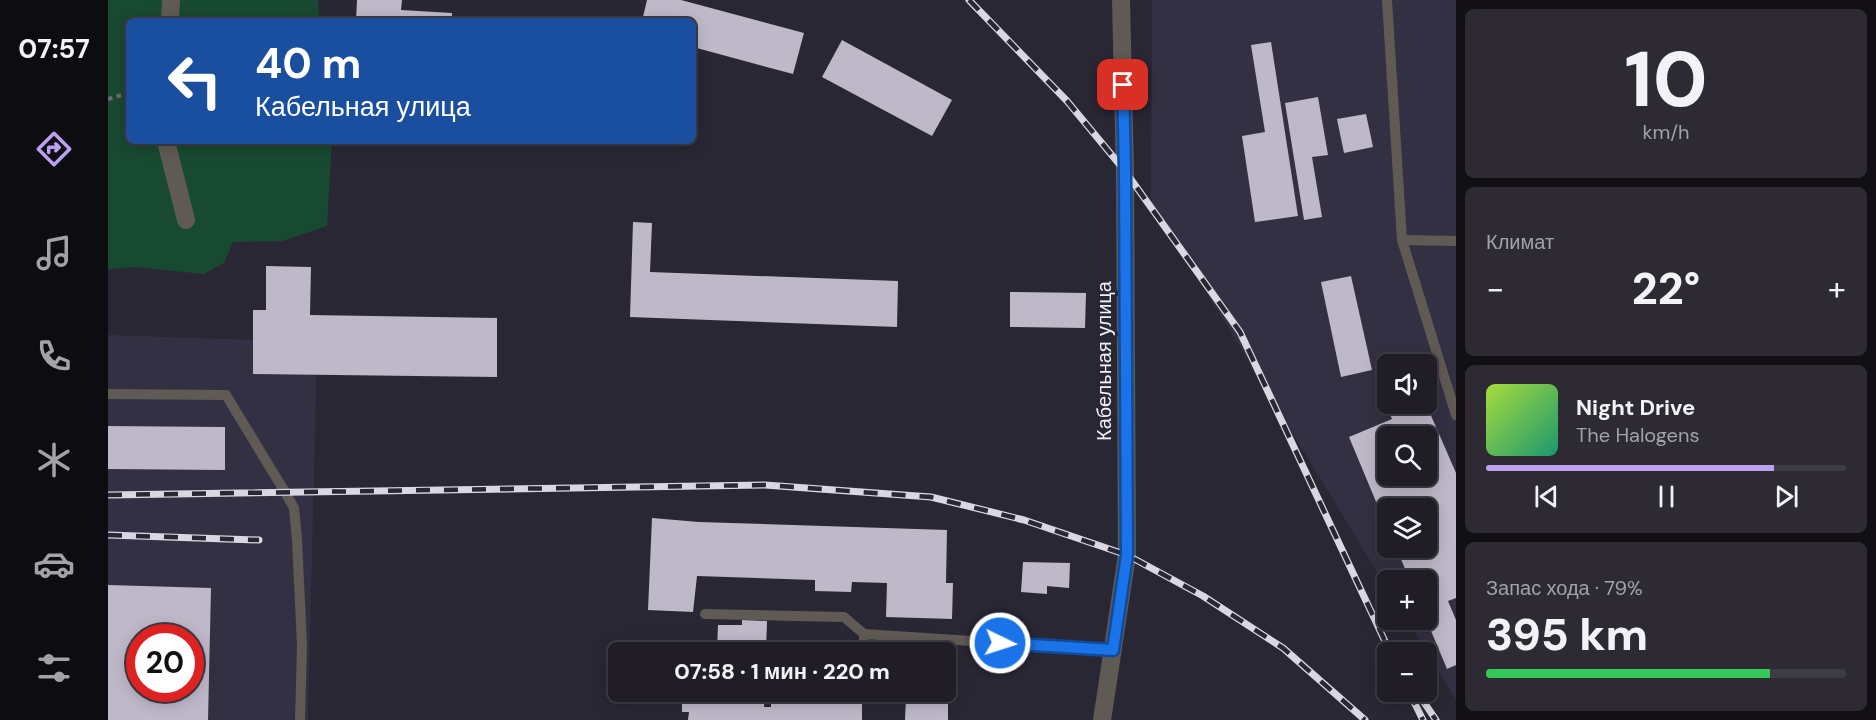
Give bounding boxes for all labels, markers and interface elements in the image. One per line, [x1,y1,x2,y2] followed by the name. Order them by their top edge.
[1624,29,1708,130] text: 10
[18,31,90,66] text: 07:57
[255,36,361,91] text: 40 m
[156,42,234,120] icon: left
[1097,59,1148,110] pin
[1106,68,1139,101] icon: arrive
[255,89,471,124] text: Кабельная улица
[1642,119,1690,145] text: km/h
[33,128,75,170] icon: directions
[1486,229,1554,255] text: Климат
[33,232,75,274] icon: music
[1632,259,1700,318] text: 22°
[1486,267,1504,310] text: −
[1828,267,1846,310] text: +
[1091,280,1117,441] street label: Кабельная улица
[33,335,75,377] icon: phone
[1377,354,1437,702] map controls
[1377,354,1437,414] button: sound
[1576,393,1695,422] text: Night Drive
[1576,422,1699,448] text: The Halogens
[1377,426,1437,486] button: search
[33,439,75,481] icon: climate
[1530,480,1563,513] icon: previous
[1650,480,1683,513] icon: pause
[1770,480,1803,513] icon: next
[1377,498,1437,558] button: layers
[33,543,75,585] icon: car
[1377,570,1437,630] button: +
[1486,575,1643,601] text: Запас хода · 79%
[1486,605,1648,664] text: 395 km
[968,611,1032,675] position arrow
[126,624,204,702] speed limit sign: 20
[1377,642,1437,702] button: −
[33,647,75,689] icon: filters
[674,657,890,686] text: 07:58 · 1 мин · 220 m

